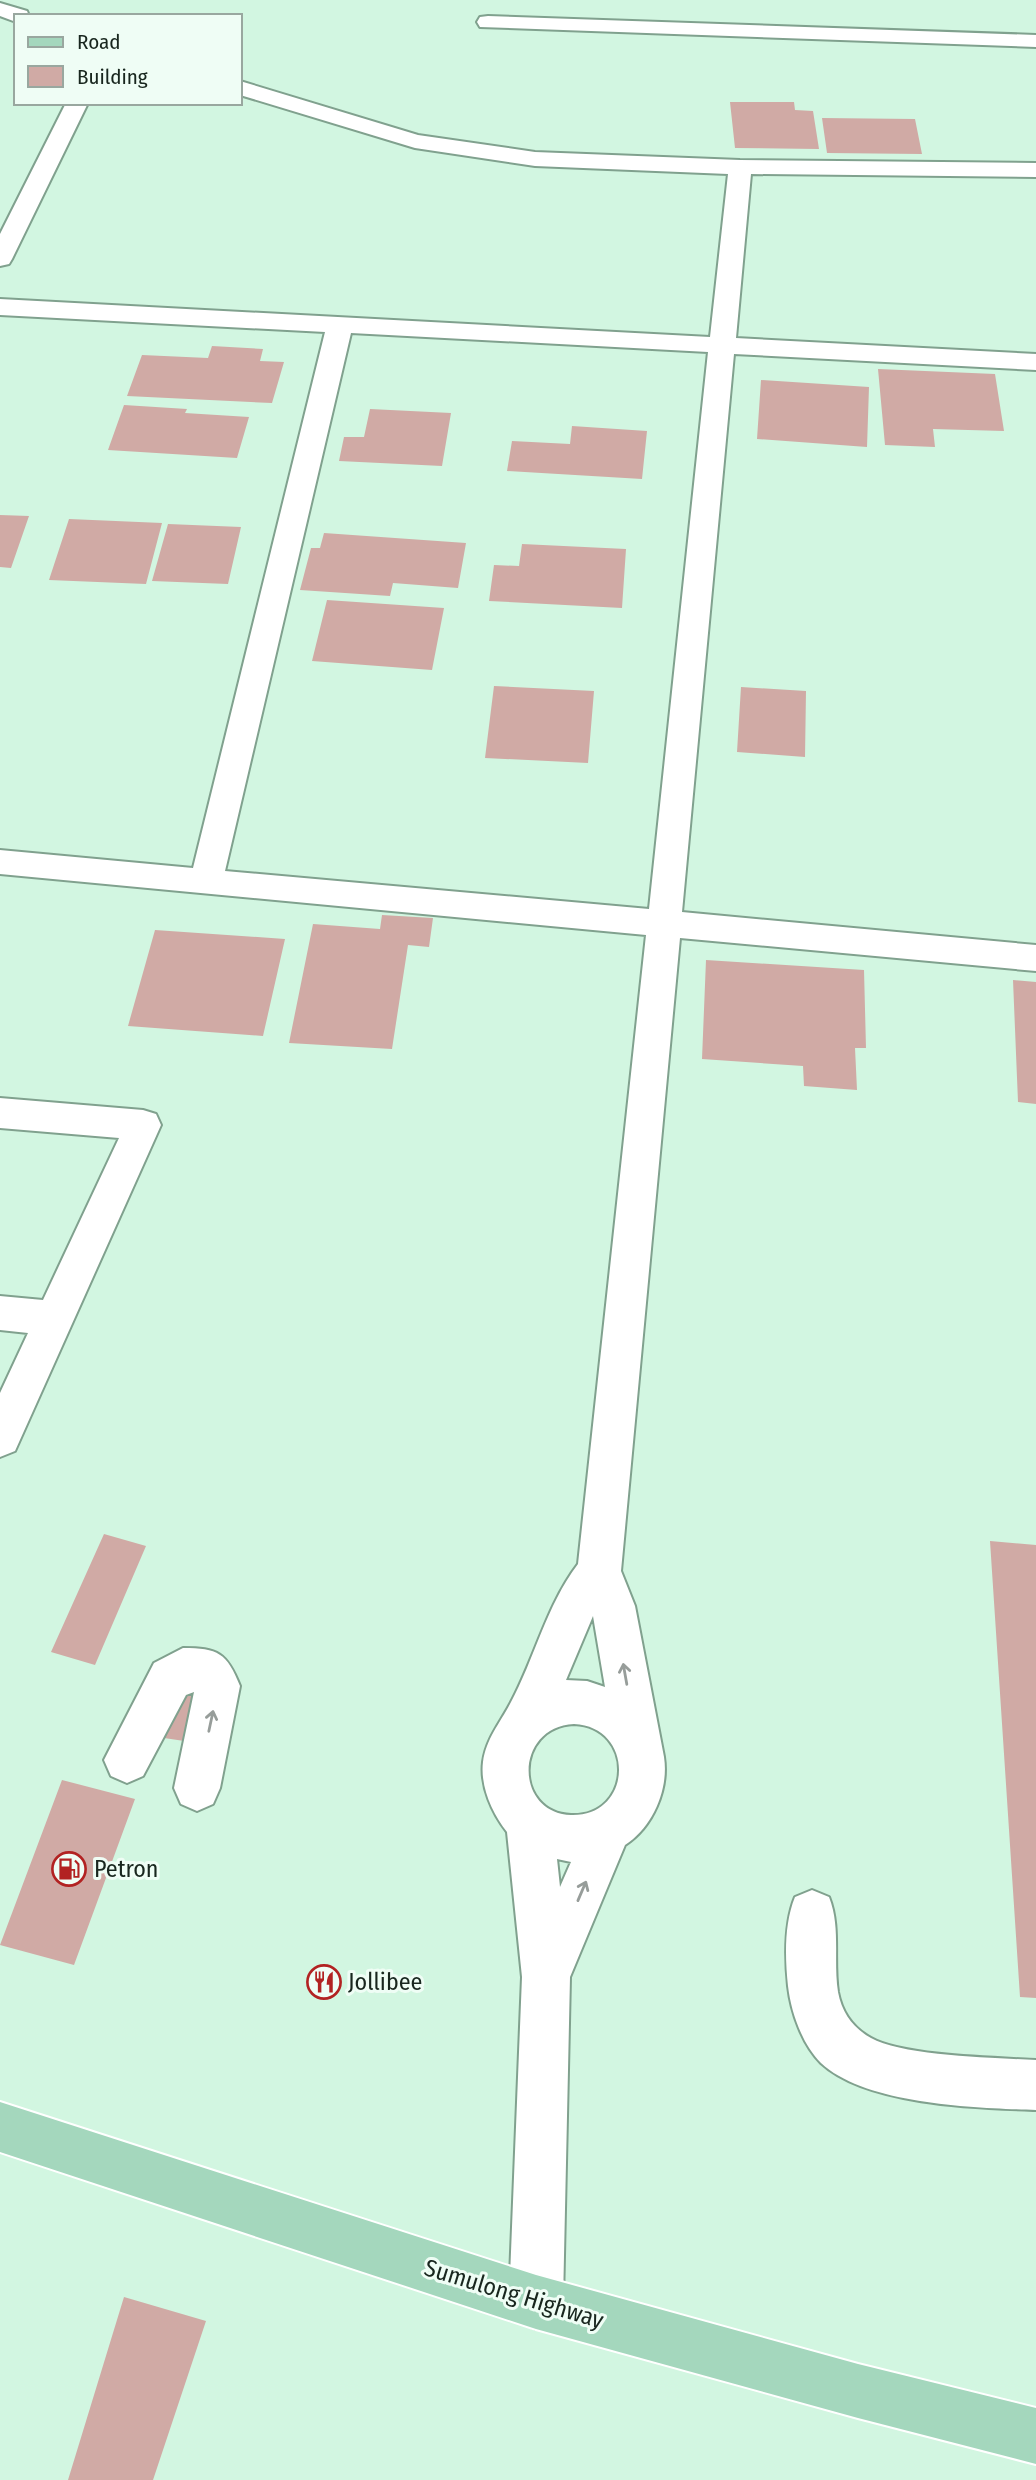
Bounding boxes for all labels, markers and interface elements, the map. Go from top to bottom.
legend [14,14,242,105]
text: Road [77,29,121,55]
text: Building [77,64,148,90]
one-way arrow [618,1663,632,1686]
one-way arrow [205,1710,219,1733]
fuel station icon: Petron [50,1850,88,1888]
place label: Petron [94,1855,159,1883]
one-way arrow [576,1881,589,1903]
restaurant icon: Jollibee [305,1963,343,2001]
place label: Jollibee [348,1968,422,1996]
street label: Sumulong Highway [421,2253,607,2335]

